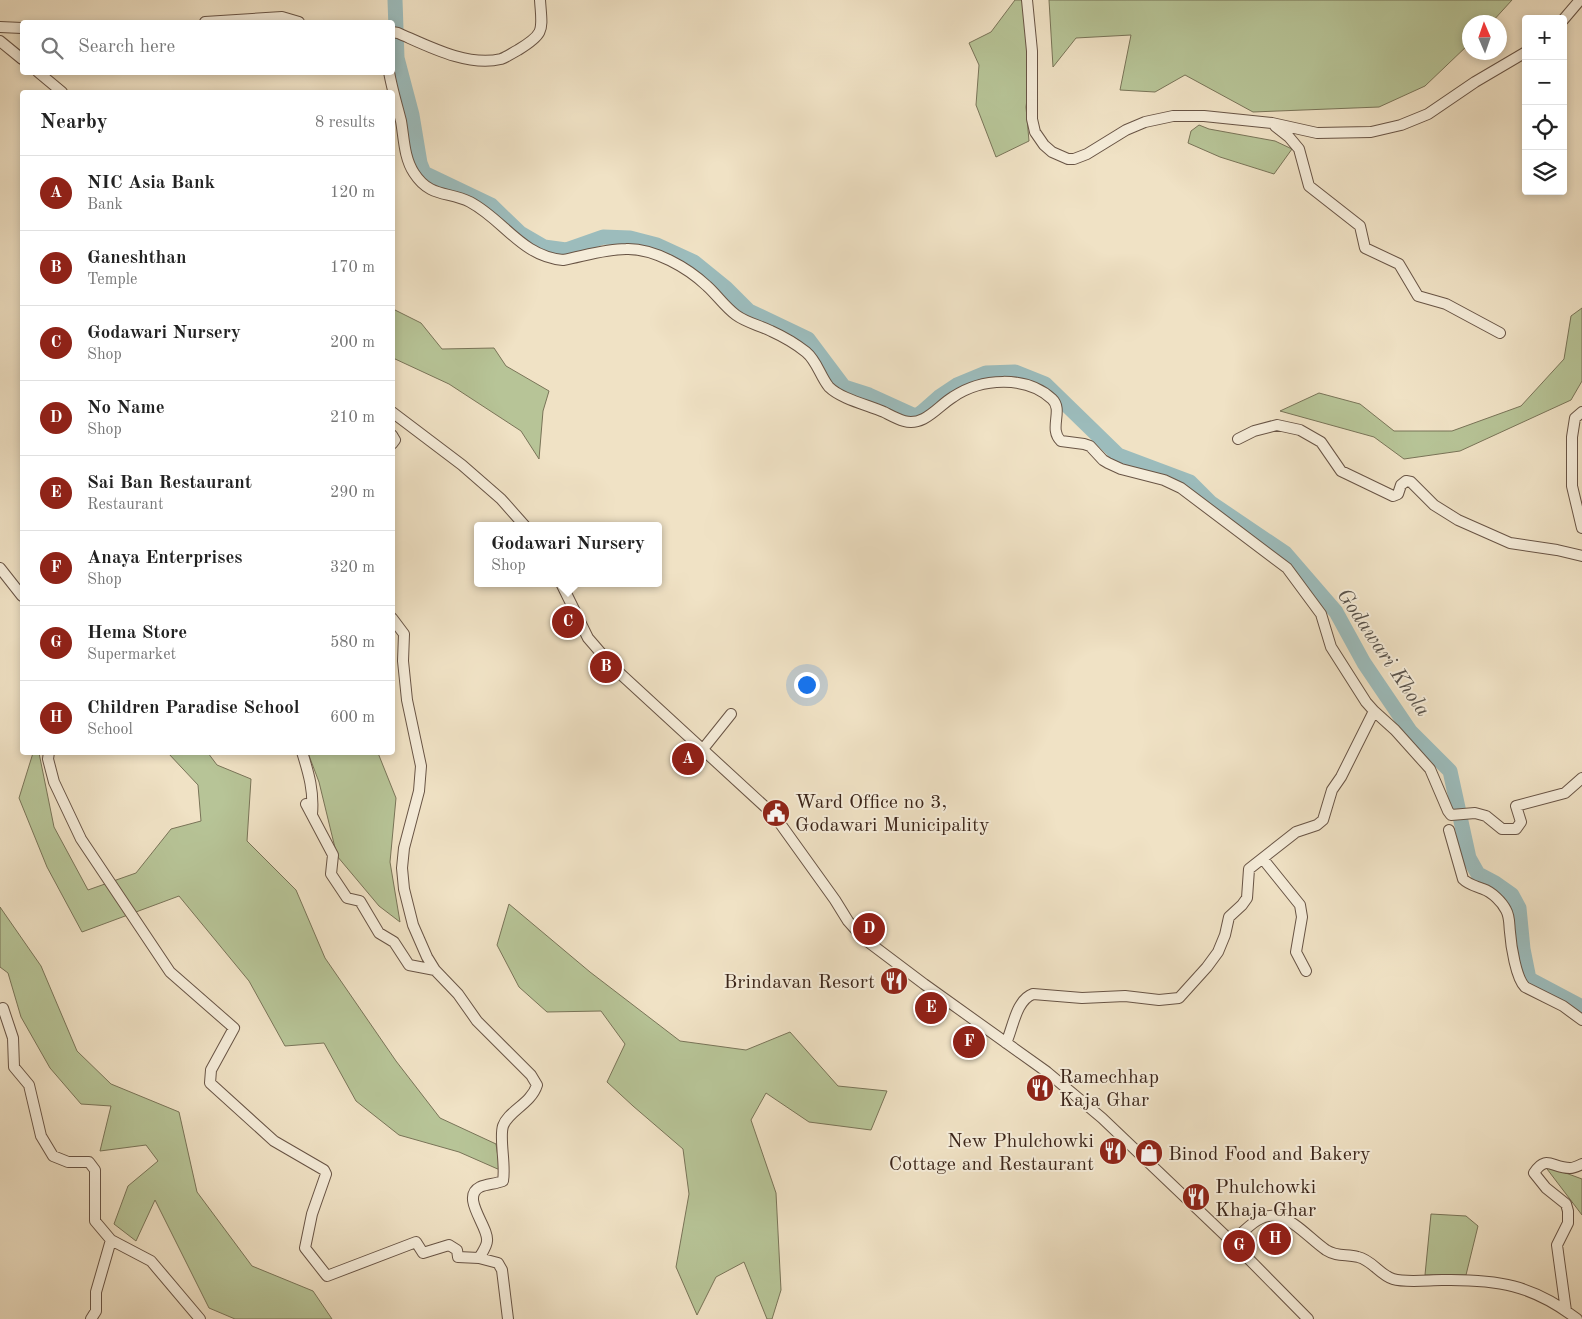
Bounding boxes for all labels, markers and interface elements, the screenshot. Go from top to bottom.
north arrow [1462,15,1507,60]
map controls [1522,15,1567,195]
button: + [1522,15,1567,60]
search box [20,20,395,75]
icon: search [38,34,66,62]
text: Search here [78,38,175,57]
button: − [1522,60,1567,105]
button: locate [1522,105,1567,150]
text: Nearby [40,112,108,133]
text: 8 results [315,115,375,131]
button: layers [1522,150,1567,195]
text: NIC Asia Bank [87,174,215,193]
text: A [50,185,62,201]
text: 120 m [330,185,375,201]
text: Bank [87,197,123,213]
text: Ganeshthan [87,249,186,268]
text: B [50,260,62,276]
text: 170 m [330,260,375,276]
text: Temple [87,272,137,288]
text: Godawari Nursery [87,324,241,343]
text: C [51,335,61,351]
text: 200 m [330,335,375,351]
text: Shop [87,347,122,363]
text: No Name [87,399,165,418]
text: D [50,410,62,426]
text: 210 m [330,410,375,426]
text: Shop [87,422,122,438]
text: Sai Ban Restaurant [87,474,252,493]
text: E [50,485,62,501]
text: 290 m [330,485,375,501]
text: Restaurant [87,497,164,513]
popup [474,522,662,587]
text: Godawari Nursery [491,535,645,554]
text: Anaya Enterprises [87,549,243,568]
text: Shop [491,558,526,574]
text: F [51,560,61,576]
text: 320 m [330,560,375,576]
text: Shop [87,572,122,588]
water label: Godawari Khola [1332,585,1433,721]
pin: C [552,603,584,641]
text: Hema Store [87,624,187,643]
text: G [50,635,62,651]
text: 580 m [330,635,375,651]
text: Supermarket [87,647,176,663]
pin: B [590,648,622,686]
your location [794,672,820,698]
text: Children Paradise School [87,699,300,718]
text: H [49,710,63,726]
text: 600 m [330,710,375,726]
text: School [87,722,133,738]
pin: A [672,740,704,778]
place label: Ward Office no 3, Godawari Municipality [795,793,990,836]
public building icon: Ward Office no 3, Godawari Municipality [761,798,791,828]
pin: D [853,910,885,948]
restaurant icon: Brindavan Resort [879,966,909,996]
place label: Brindavan Resort [724,973,875,993]
pin: E [915,989,947,1027]
pin: F [953,1023,985,1061]
place label: Ramechhap Kaja Ghar [1059,1068,1159,1111]
restaurant icon: Ramechhap Kaja Ghar [1025,1073,1055,1103]
place label: New Phulchowki Cottage and Restaurant [889,1132,1094,1175]
restaurant icon: New Phulchowki Cottage and Restaurant [1098,1136,1128,1166]
shop icon: Binod Food and Bakery [1134,1138,1164,1168]
place label: Binod Food and Bakery [1168,1145,1371,1165]
place label: Phulchowki Khaja Ghar [1215,1178,1316,1221]
restaurant icon: Phulchowki Khaja Ghar [1181,1182,1211,1212]
pin: H [1259,1220,1291,1258]
pin: G [1223,1227,1255,1265]

